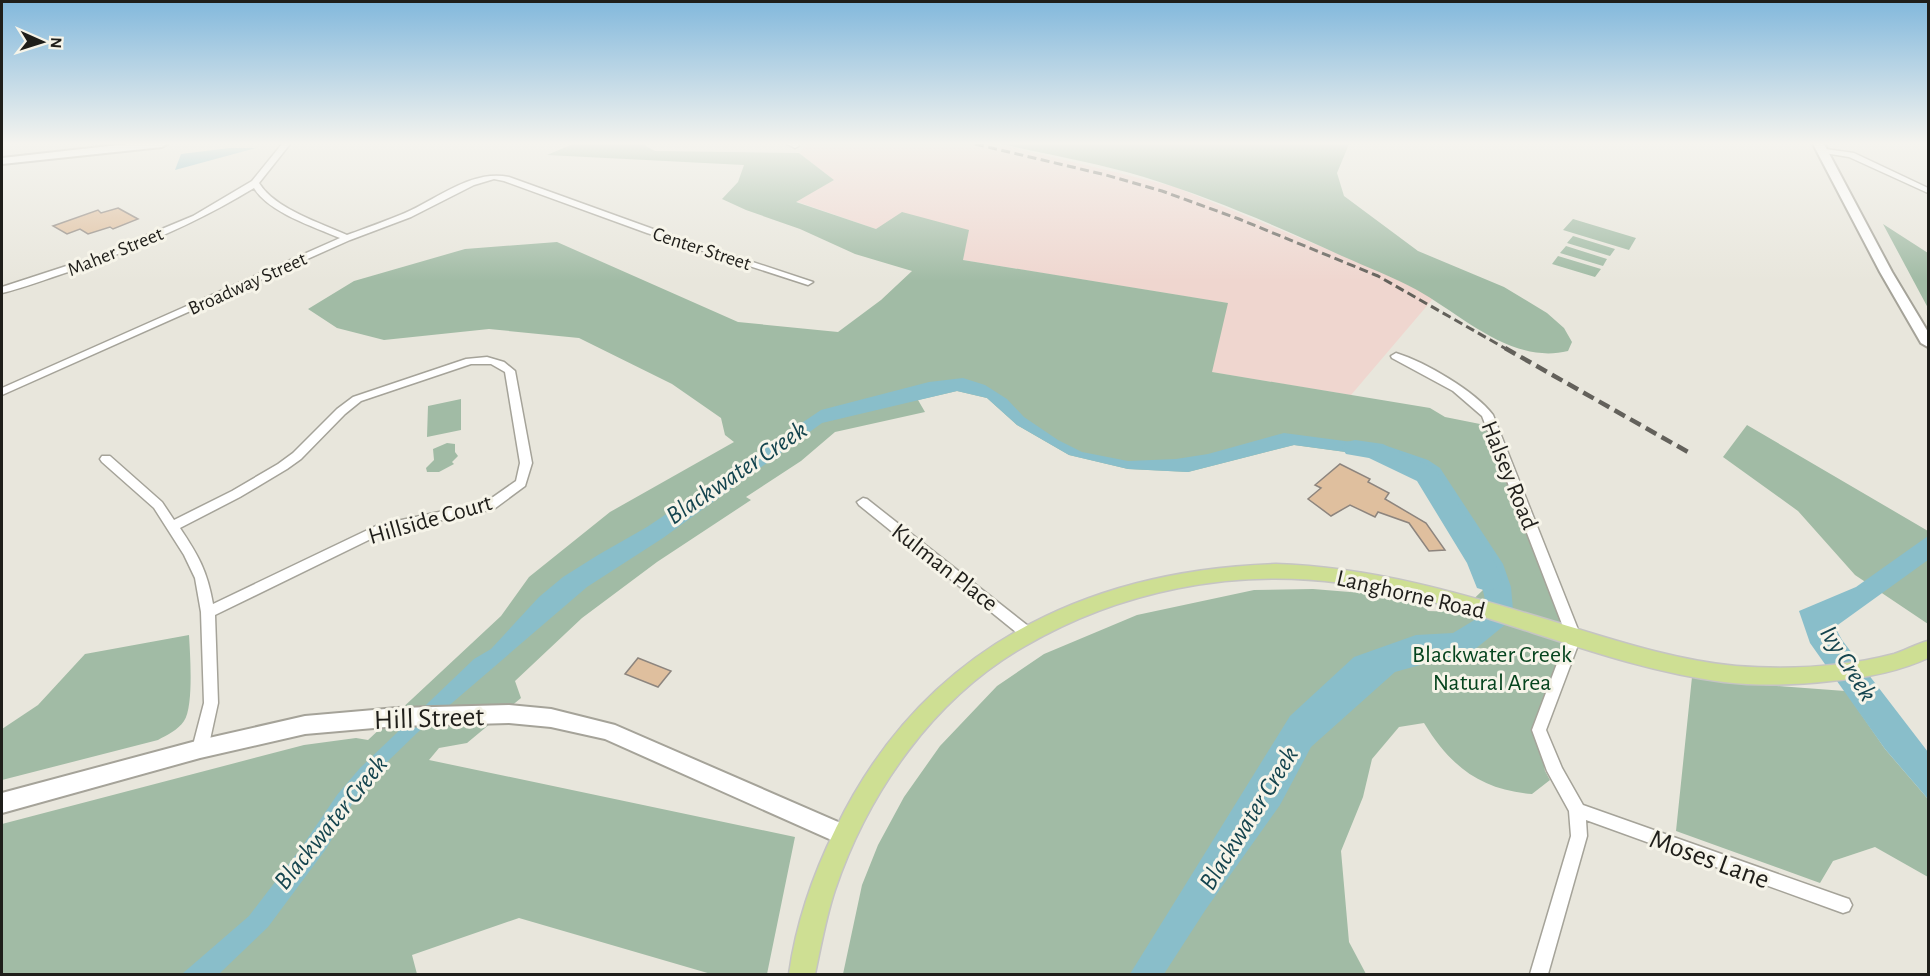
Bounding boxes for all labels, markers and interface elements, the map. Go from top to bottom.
north arrow [12,12,72,72]
text: N [48,37,64,49]
street label: Maher Street [65,223,167,280]
street label: Center Street [650,224,754,274]
street label: Broadway Street [185,249,310,319]
water label: Blackwater Creek [661,416,812,529]
street label: Halsey Road [1476,418,1542,533]
street label: Hillside Court [366,491,495,549]
street label: Kulman Place [887,519,1002,616]
street label: Langhorne Road [1334,566,1487,624]
water label: Ivy Creek [1815,621,1881,706]
park label: Blackwater Creek Natural Area [1412,643,1572,695]
street label: Hill Street [373,703,485,735]
water label: Blackwater Creek [1194,742,1303,895]
water label: Blackwater Creek [269,751,392,894]
street label: Moses Lane [1646,825,1773,894]

